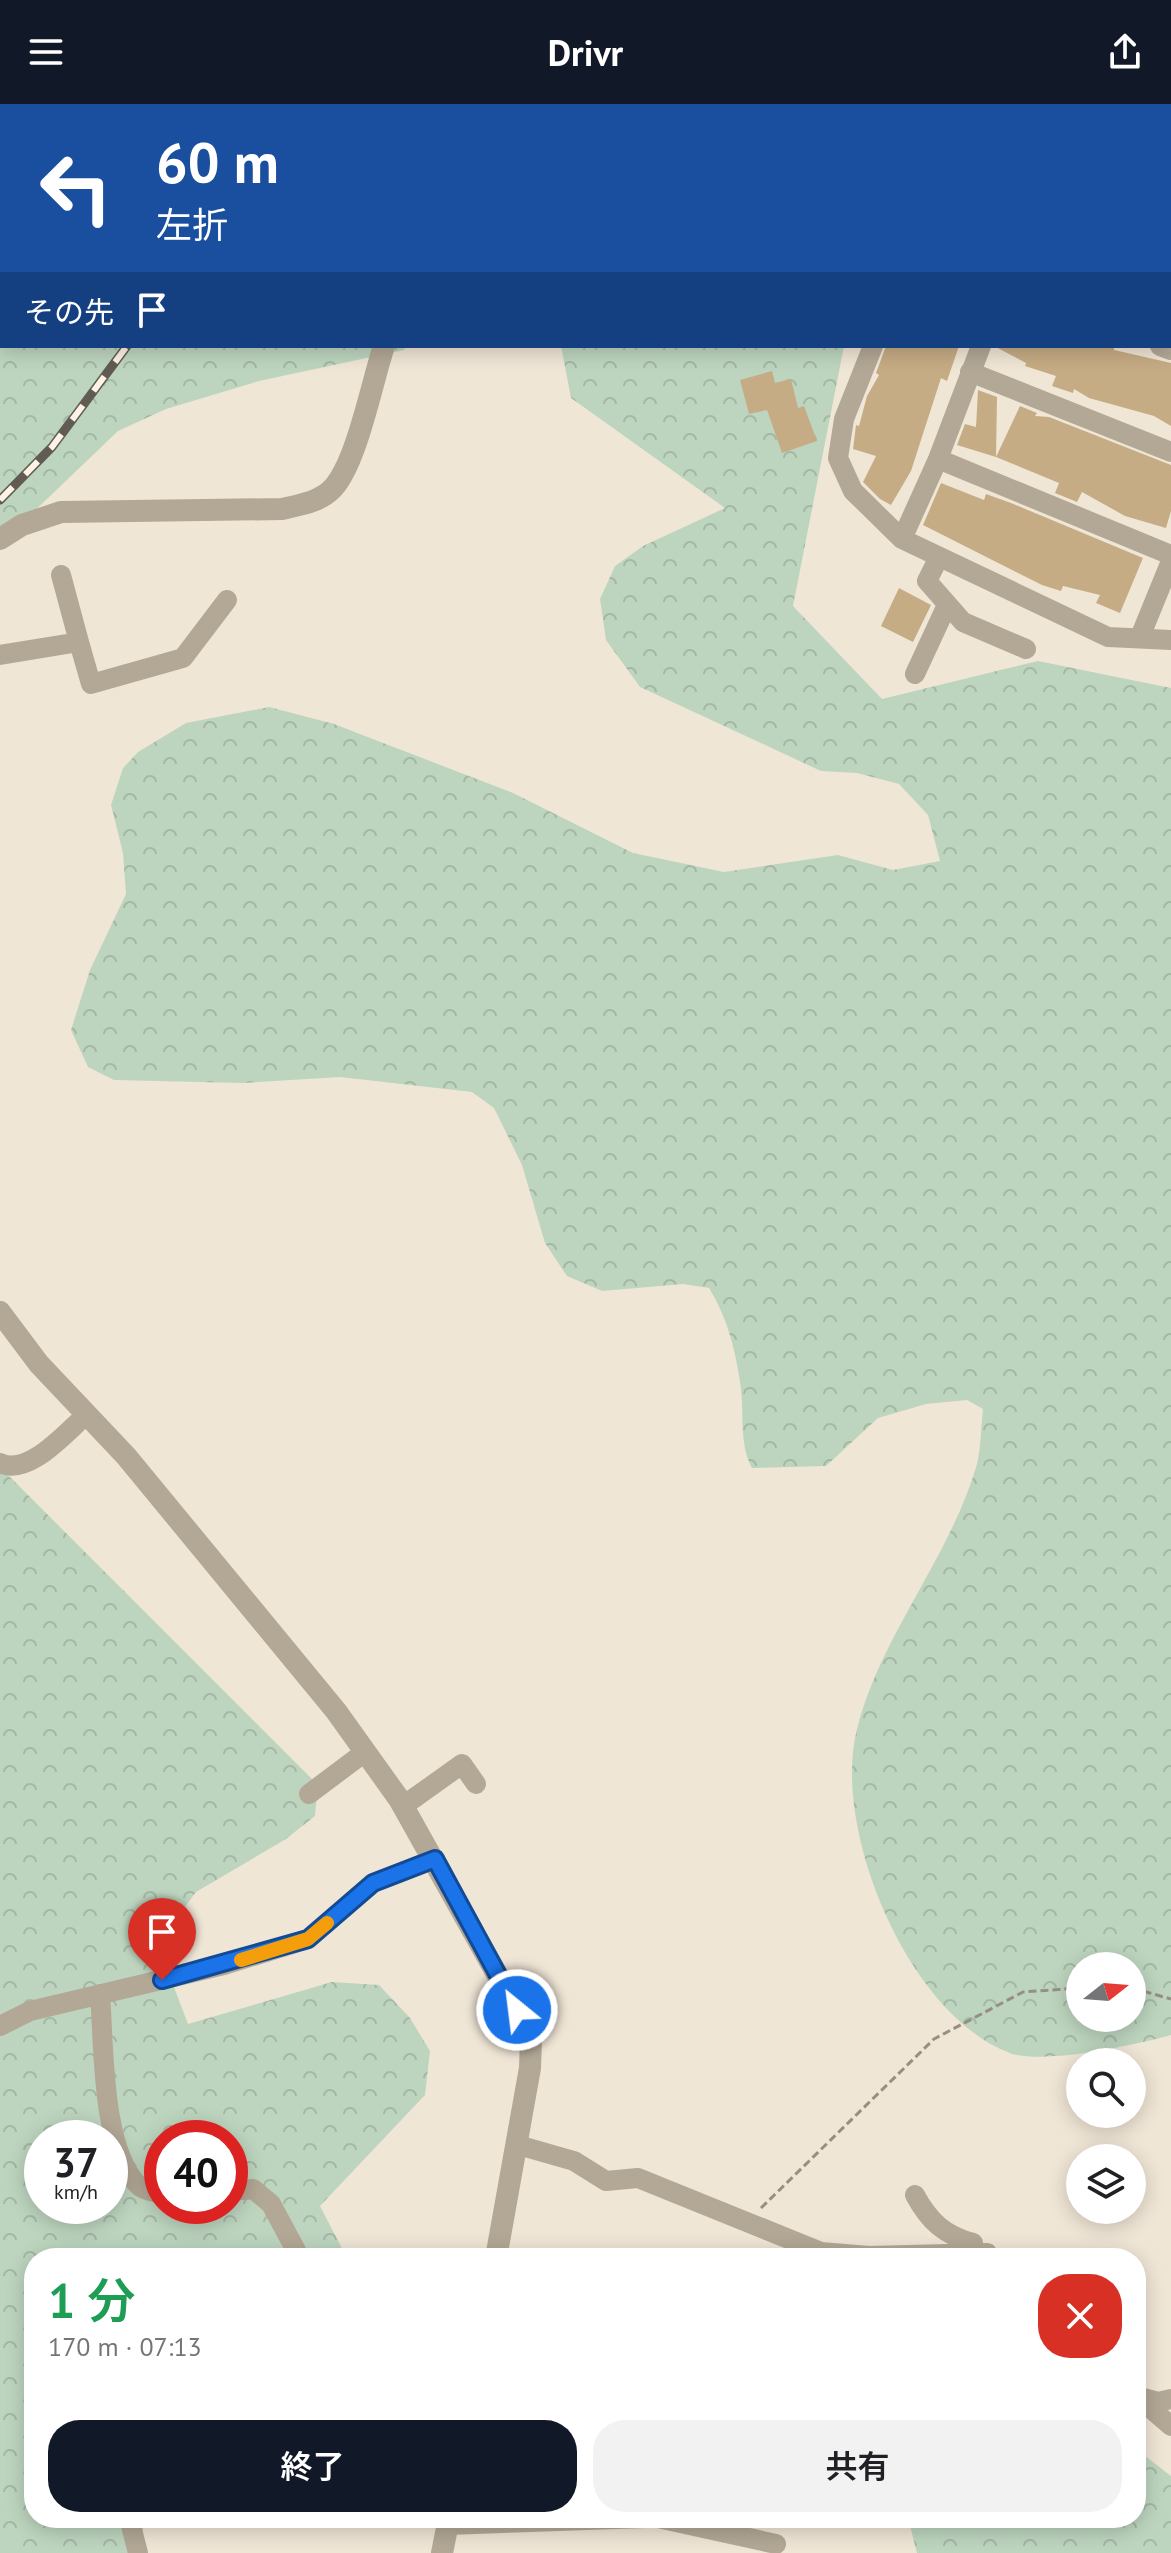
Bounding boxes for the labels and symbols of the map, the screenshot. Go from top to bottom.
pin [128,1898,196,1980]
north arrow [1066,1952,1146,2032]
position arrow [475,1968,559,2052]
speed limit sign: 40 [144,2120,248,2224]

